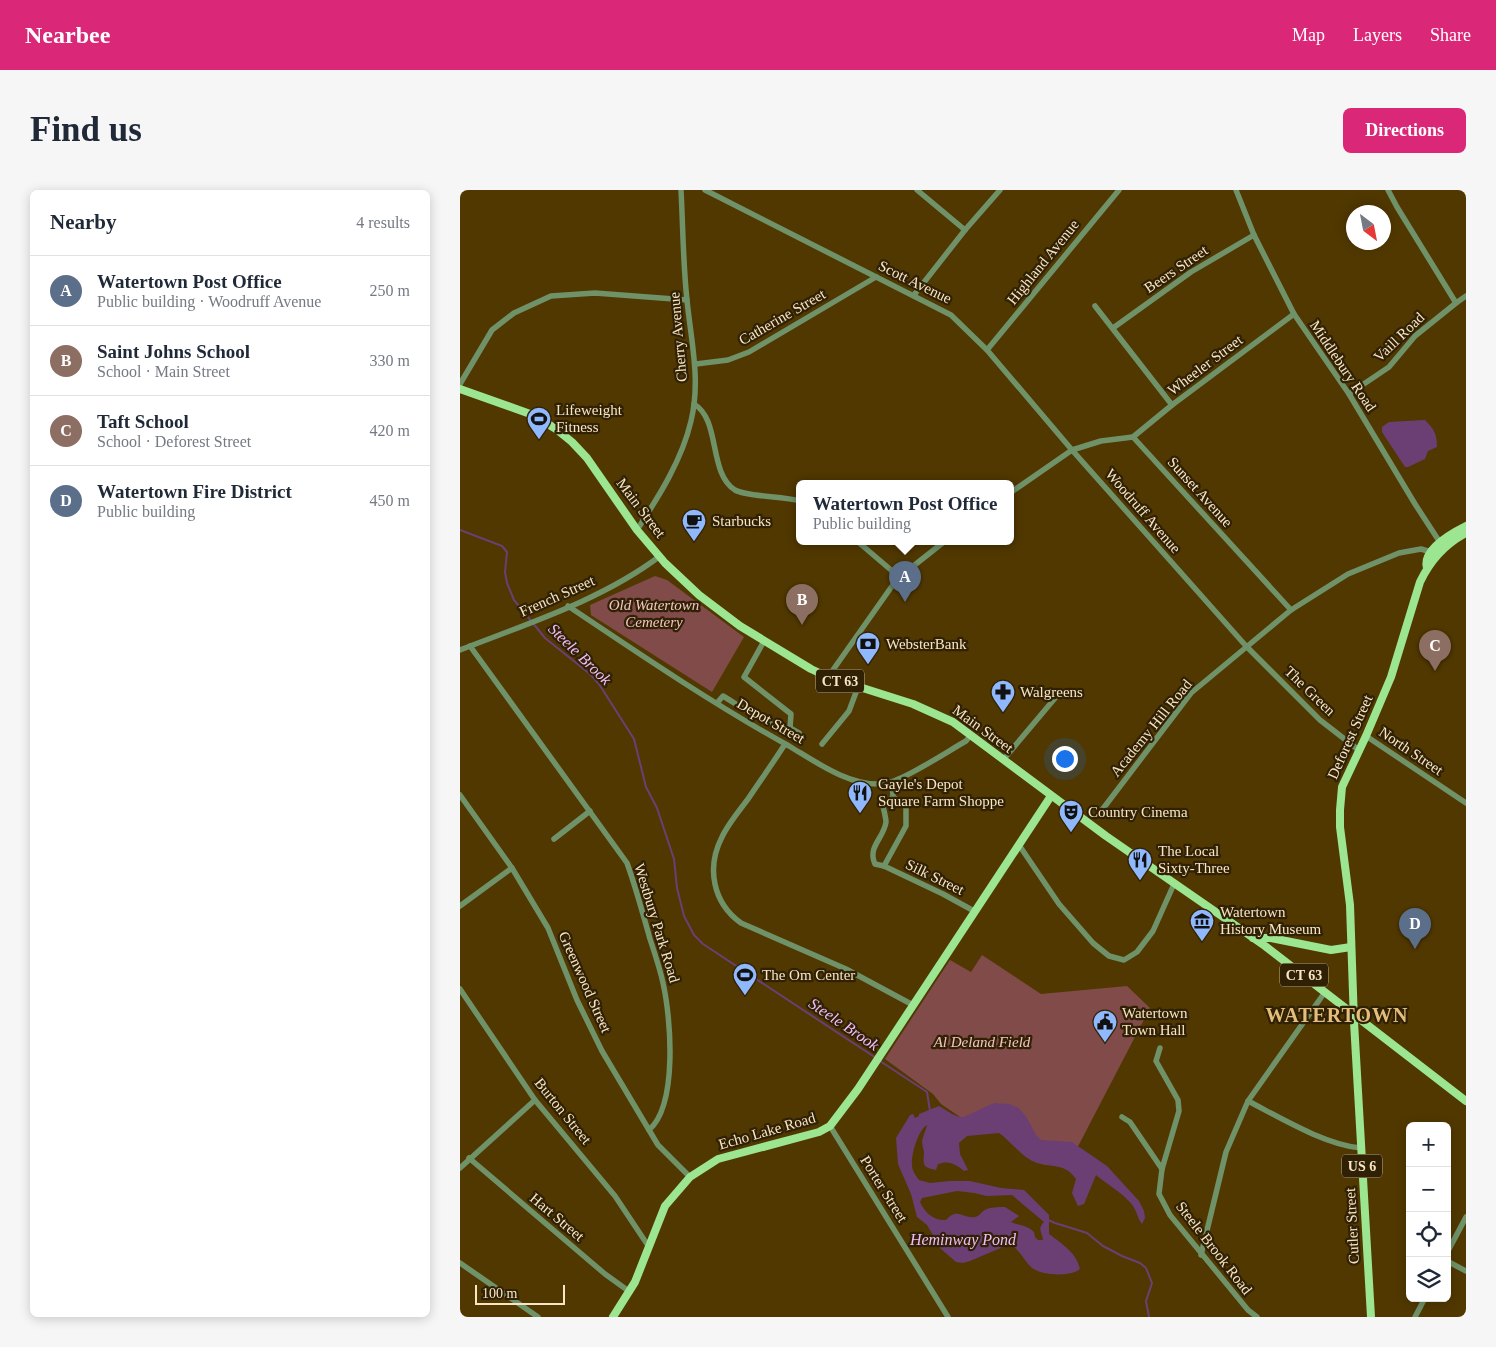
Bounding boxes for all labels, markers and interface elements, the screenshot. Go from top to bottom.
text: Nearbee [25,22,110,48]
text: Map [1292,25,1325,45]
text: Layers [1353,25,1402,45]
text: Share [1430,25,1471,45]
button: Directions [1343,108,1466,153]
text: Find us [30,110,142,149]
north arrow [1346,205,1391,250]
text: Nearby [50,210,117,234]
text: 4 results [356,214,410,231]
street label: Highland Avenue [1004,216,1082,308]
street label: Beers Street [1141,242,1211,296]
street label: Scott Avenue [876,257,954,307]
text: Watertown Post Office [97,271,282,292]
text: A [60,282,72,299]
text: 250 m [370,282,410,299]
street label: Catherine Street [736,285,829,348]
street label: Cherry Avenue [666,291,690,383]
text: Public building · Woodruff Avenue [97,293,321,310]
street label: Vaill Road [1371,309,1428,365]
street label: Middlebury Road [1307,317,1380,415]
street label: Wheeler Street [1164,331,1246,398]
text: Saint Johns School [97,341,250,362]
text: B [61,352,71,369]
text: 330 m [370,352,410,369]
text: School · Main Street [97,363,230,380]
place label: Lifeweight Fitness [556,402,623,435]
sports icon: Lifeweight Fitness [526,406,552,440]
text: Taft School [97,411,189,432]
text: C [60,422,72,439]
text: 420 m [370,422,410,439]
text: School · Deforest Street [97,433,251,450]
street label: Sunset Avenue [1164,454,1236,530]
street label: Woodruff Avenue [1102,466,1184,557]
street label: Main Street [613,475,669,542]
popup [796,480,1014,545]
text: Watertown Fire District [97,481,292,502]
text: D [60,492,72,509]
text: 450 m [370,492,410,509]
text: Watertown Post Office [813,493,997,514]
text: Public building [97,503,195,520]
cafe icon: Starbucks [681,508,707,542]
place label: Starbucks [712,513,771,529]
text: Public building [813,515,911,532]
pin: A [889,561,921,602]
street label: French Street [517,572,598,620]
pin: B [786,584,818,625]
park label: Old Watertown Cemetery [609,597,699,630]
water label: Steele Brook [545,620,616,689]
pin: C [1419,630,1451,671]
bank icon: WebsterBank [855,631,881,665]
place label: WebsterBank [886,636,967,652]
street label: The Green [1282,663,1339,719]
road number: CT 63 [816,670,864,692]
street label: Academy Hill Road [1107,676,1195,780]
pharmacy icon: Walgreens [990,679,1016,713]
place label: Walgreens [1020,684,1083,700]
street label: Deforest Street [1324,692,1376,782]
street label: Depot Street [734,695,808,747]
street label: Main Street [950,702,1017,757]
street label: North Street [1376,724,1447,779]
your location [1052,746,1078,772]
place label: Gayle's Depot Square Farm Shoppe [878,776,1004,809]
restaurant icon: Gayle's Depot Square Farm Shoppe [847,780,873,814]
theatre icon: Country Cinema [1058,799,1084,833]
place label: Country Cinema [1088,804,1188,820]
place label: The Local Sixty-Three [1158,843,1230,876]
restaurant icon: The Local Sixty-Three [1127,847,1153,881]
street label: Silk Street [903,856,968,898]
street label: Westbury Park Road [631,861,683,985]
place label: Watertown History Museum [1220,904,1322,937]
museum icon: Watertown History Museum [1189,908,1215,942]
pin: D [1399,908,1431,949]
street label: Greenwood Street [556,929,615,1036]
sports icon: The Om Center [732,962,758,996]
road number: CT 63 [1280,964,1328,986]
place label: The Om Center [762,967,855,983]
water label: Steele Brook [806,994,883,1054]
district label: WATERTOWN [1265,1004,1409,1026]
place label: Watertown Town Hall [1122,1005,1188,1038]
public building icon: Watertown Town Hall [1092,1009,1118,1043]
park label: Al Deland Field [933,1034,1031,1050]
street label: Burton Street [531,1075,595,1148]
street label: Echo Lake Road [717,1109,818,1152]
map controls [1406,1122,1451,1302]
button: + [1406,1122,1451,1167]
street label: Porter Street [857,1153,911,1226]
road number: US 6 [1342,1154,1382,1178]
button: − [1406,1167,1451,1212]
street label: Cutler Street [1342,1187,1362,1264]
street label: Hart Street [527,1190,588,1245]
street label: Steele Brook Road [1173,1198,1255,1298]
button: locate [1406,1212,1451,1257]
water label: Heminway Pond [909,1231,1017,1249]
button: layers [1406,1257,1451,1302]
scale bar [475,1282,565,1305]
text: 100 m [482,1286,517,1301]

